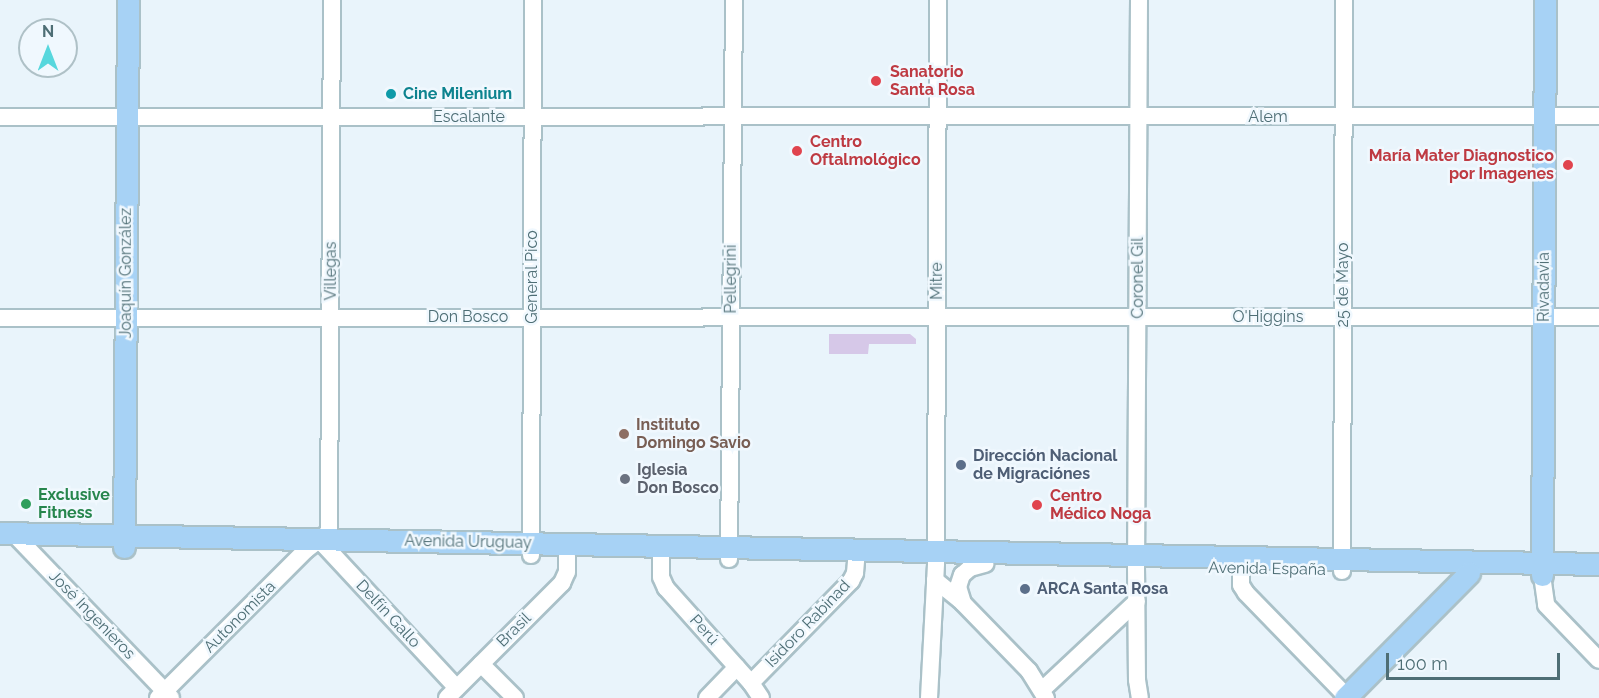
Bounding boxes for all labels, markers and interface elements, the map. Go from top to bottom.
north arrow [18,18,78,78]
text: N [42,22,54,41]
place label: Sanatorio Santa Rosa [890,62,975,100]
marker: Sanatorio Santa Rosa [867,72,885,90]
place label: Cine Milenium [403,84,512,104]
marker: Cine Milenium [384,87,398,101]
street label: Escalante [433,107,505,127]
street label: Alem [1248,107,1288,127]
place label: Centro Oftalmológico [810,132,921,170]
marker: Centro Oftalmológico [788,142,806,160]
place label: María Mater Diagnostico por Imagenes [1368,146,1554,184]
marker: María Mater Diagnostico por Imagenes [1559,156,1577,174]
street label: Joaquín González [116,208,136,338]
street label: General Pico [522,230,542,324]
street label: Coronel Gil [1128,237,1148,319]
street label: Villegas [321,242,341,300]
street label: 25 de Mayo [1333,243,1353,327]
street label: Pellegrini [721,244,741,314]
street label: Rivadavia [1534,252,1554,322]
street label: Mitre [927,262,947,300]
street label: Don Bosco [428,307,508,327]
street label: O'Higgins [1233,307,1303,327]
place label: Instituto Domingo Savio [636,415,751,453]
marker: Instituto Domingo Savio [617,427,631,441]
place label: Dirección Nacional de Migraciónes [973,446,1117,484]
marker: Dirección Nacional de Migraciónes [954,458,968,472]
place label: Iglesia Don Bosco [637,460,719,498]
marker: Iglesia Don Bosco [618,472,632,486]
place label: Exclusive Fitness [38,485,110,523]
place label: Centro Médico Noga [1050,486,1151,524]
marker: Centro Médico Noga [1028,496,1046,514]
marker: Exclusive Fitness [19,497,33,511]
street label: Avenida Uruguay [404,531,532,553]
street label: Avenida España [1208,558,1326,580]
street label: José Ingenieros [45,567,139,663]
street label: Delfín Gallo [352,576,424,652]
street label: Isidoro Rabinad [762,576,854,672]
street label: Autonomista [200,577,280,657]
place label: ARCA Santa Rosa [1037,579,1169,599]
marker: ARCA Santa Rosa [1018,582,1032,596]
street label: Brasil [493,609,535,651]
street label: Perú [685,611,723,649]
scale bar [1389,641,1563,679]
text: 100 m [1397,653,1448,674]

